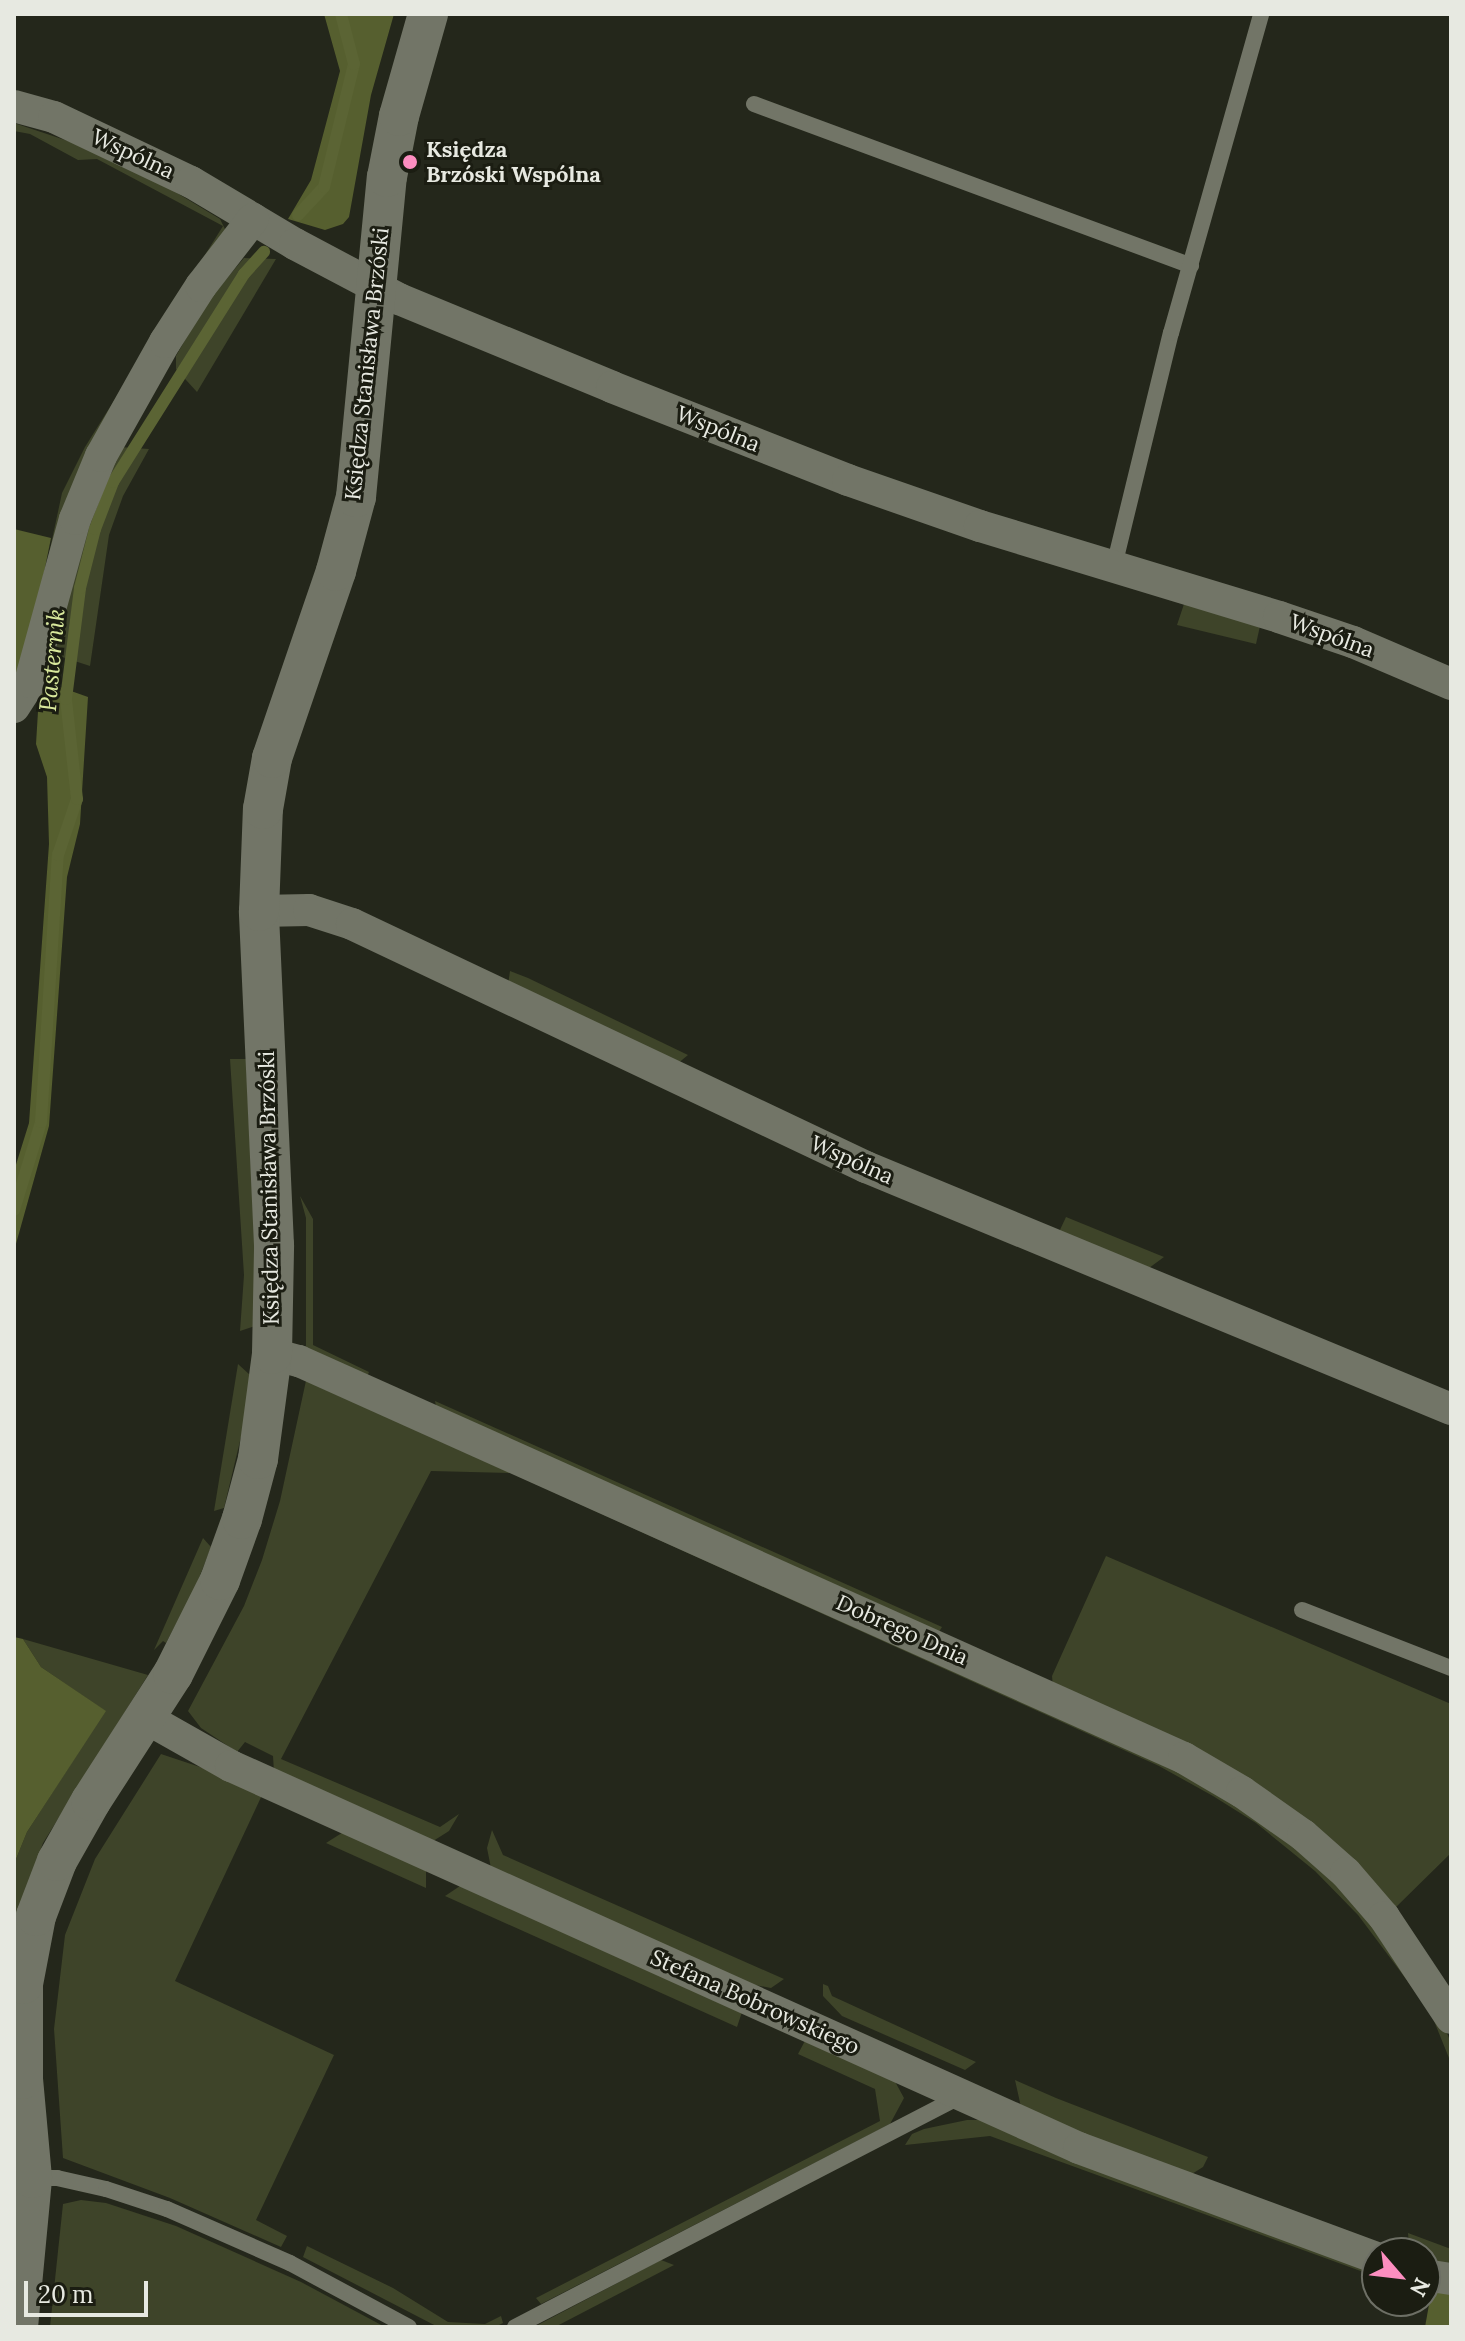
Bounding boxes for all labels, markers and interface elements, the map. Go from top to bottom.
street label: Wspólna [88,123,178,185]
place label: Księdza Brzóski Wspólna [426,136,601,188]
marker: Księdza Brzóski Wspólna [401,153,419,171]
street label: Księdza Stanisława Brzóski [340,226,394,502]
street label: Wspólna [672,400,764,458]
water label: Pasternik [33,607,71,713]
street label: Wspólna [1286,609,1378,663]
street label: Księdza Stanisława Brzóski [253,1051,285,1325]
street label: Wspólna [806,1130,898,1190]
street label: Dobrego Dnia [832,1589,972,1671]
street label: Stefana Bobrowskiego [646,1944,864,2060]
north arrow [1361,2237,1441,2317]
scale bar [28,2265,152,2315]
text: N [1404,2273,1437,2301]
text: 20 m [38,2279,94,2310]

